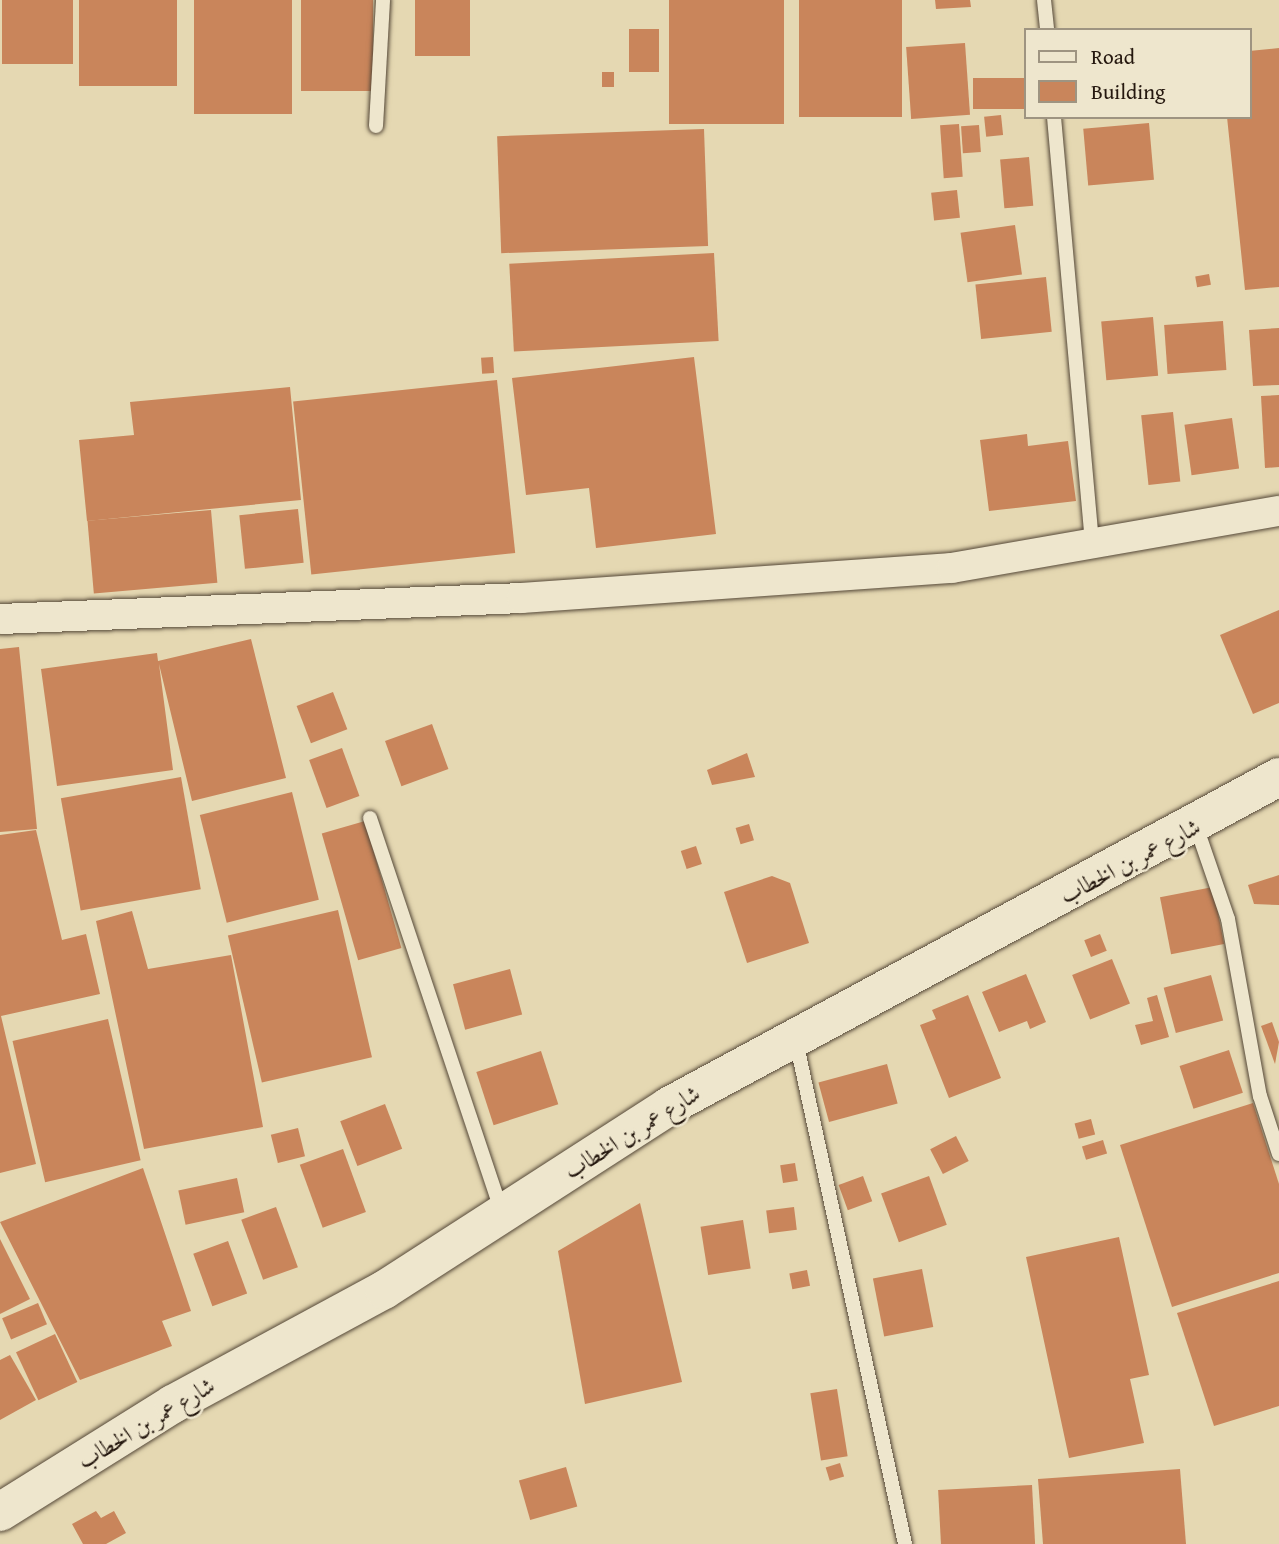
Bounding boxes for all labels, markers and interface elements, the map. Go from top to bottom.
legend [1024,28,1251,119]
text: Road [1091,41,1135,72]
text: Building [1091,76,1165,107]
street label: شارع عمر بن الخطاب [1055,812,1205,910]
street label: شارع عمر بن الخطاب [559,1079,705,1185]
street label: شارع عمر بن الخطاب [72,1371,220,1475]

